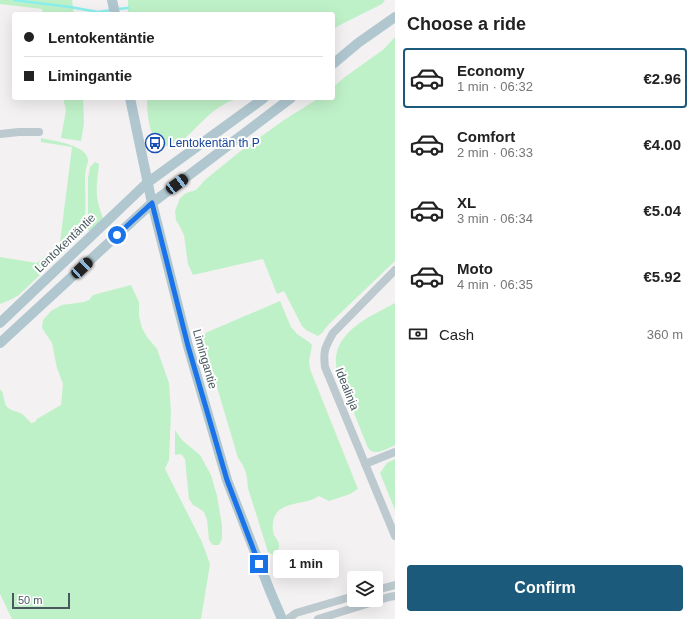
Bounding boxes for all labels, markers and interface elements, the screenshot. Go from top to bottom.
text: Choose a ride [407,14,526,34]
text: Lentokentäntie [48,29,155,46]
icon: car [409,60,445,96]
text: Economy [457,62,525,79]
text: Limingantie [48,67,132,84]
text: €2.96 [643,70,681,87]
text: 1 min · 06:32 [457,79,533,94]
icon: car [409,126,445,162]
text: Comfort [457,128,515,145]
bus stop icon: Lentokentän th P [144,132,166,154]
place label: Lentokentän th P [169,136,260,150]
text: €4.00 [643,136,681,153]
text: 2 min · 06:33 [457,145,533,160]
car [164,172,190,196]
icon: car [409,192,445,228]
text: XL [457,194,476,211]
text: €5.04 [643,202,681,219]
street label: Lentokentäntie [32,210,98,275]
text: 3 min · 06:34 [457,211,533,226]
route start [108,226,126,244]
car [69,255,95,281]
icon: car [409,258,445,294]
text: Moto [457,260,493,277]
text: €5.92 [643,268,681,285]
text: 4 min · 06:35 [457,277,533,292]
icon: cash [407,323,429,345]
text: Cash [439,326,474,343]
text: 360 m [647,327,683,342]
street label: Limingantie [190,328,220,391]
street label: Idealinja [332,366,362,413]
callout: 1 min [273,550,339,578]
route end [250,555,268,573]
text: 1 min [289,556,323,571]
button: Confirm [407,565,683,611]
map controls [347,571,383,607]
button: layers [347,571,383,607]
scale bar [12,591,70,610]
text: 50 m [18,594,42,606]

